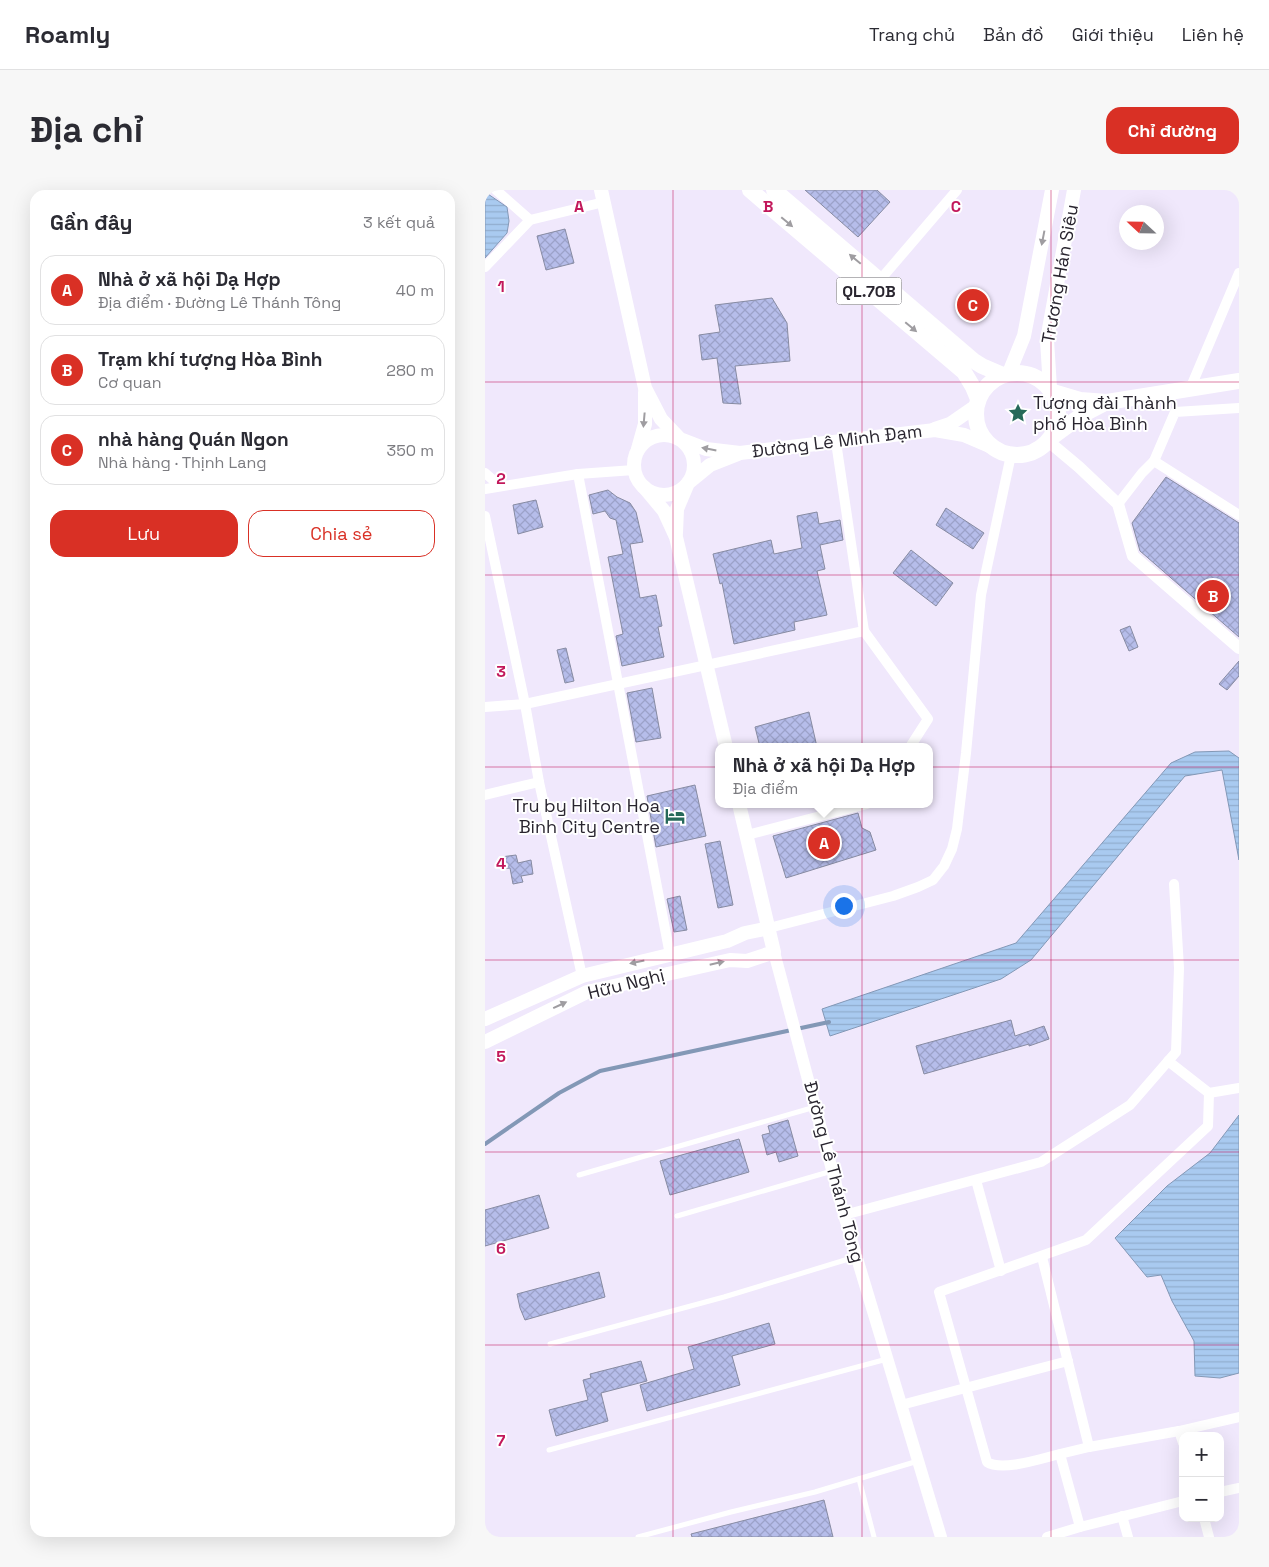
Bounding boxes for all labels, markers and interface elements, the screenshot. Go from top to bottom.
text: Roamly [25,19,110,50]
text: Trang chủ [869,23,955,46]
text: Bản đồ [983,23,1044,46]
text: Giới thiệu [1072,23,1154,46]
text: Liên hệ [1182,23,1244,46]
button: Chỉ đường [1106,107,1239,154]
text: Địa chỉ [30,108,143,152]
text: A [574,196,584,217]
text: B [763,196,773,217]
text: C [951,196,961,217]
street label: Trương Hán Siêu [1036,203,1083,345]
north arrow [1119,205,1164,250]
text: Gần đây [50,209,133,236]
text: 3 kết quả [363,212,435,233]
one-way arrow [781,216,794,227]
one-way arrow [1038,230,1046,246]
one-way arrow [849,254,861,265]
text: Nhà ở xã hội Dạ Hợp [98,267,281,292]
text: 1 [497,276,505,297]
road number: QL.70B [837,278,901,304]
text: A [62,280,72,301]
text: 40 m [396,280,434,301]
pin: C [957,286,989,324]
text: Địa điểm · Đường Lê Thánh Tông [98,292,341,313]
one-way arrow [905,321,917,332]
text: Trạm khí tượng Hòa Bình [98,347,322,372]
text: B [62,360,72,381]
text: 280 m [386,360,434,381]
text: Cơ quan [98,372,162,393]
place label: Tượng đài Thành phố Hòa Bình [1033,391,1177,435]
place icon: Tượng đài Thành phố Hòa Bình [1007,402,1029,424]
one-way arrow [640,412,648,428]
street label: Đường Lê Minh Đạm [750,419,923,462]
text: nhà hàng Quán Ngon [98,427,289,452]
text: C [62,440,72,461]
text: 350 m [387,440,434,461]
one-way arrow [702,445,717,453]
text: Nhà hàng · Thịnh Lang [98,452,267,473]
text: 2 [496,468,506,489]
button: Lưu [50,510,238,557]
button: Chia sẻ [248,510,435,557]
pin: B [1197,577,1229,615]
text: 3 [496,661,506,682]
popup [715,743,933,808]
text: Nhà ở xã hội Dạ Hợp [733,753,915,778]
text: Địa điểm [733,778,798,799]
place label: Tru by Hilton Hoa Binh City Centre [512,794,660,838]
hotel icon: Tru by Hilton Hoa Binh City Centre [664,805,686,827]
pin: A [808,824,840,862]
text: 4 [496,853,506,874]
your location [831,893,857,919]
one-way arrow [629,958,645,966]
one-way arrow [709,959,724,967]
street label: Hữu Nghị [585,963,667,1004]
one-way arrow [553,1001,567,1009]
text: 5 [496,1046,506,1067]
street label: Đường Lê Thánh Tông [799,1078,870,1265]
text: 6 [496,1238,506,1259]
text: 7 [497,1430,506,1451]
map controls [1179,1432,1224,1522]
button: + [1179,1432,1224,1477]
button: − [1179,1477,1224,1522]

